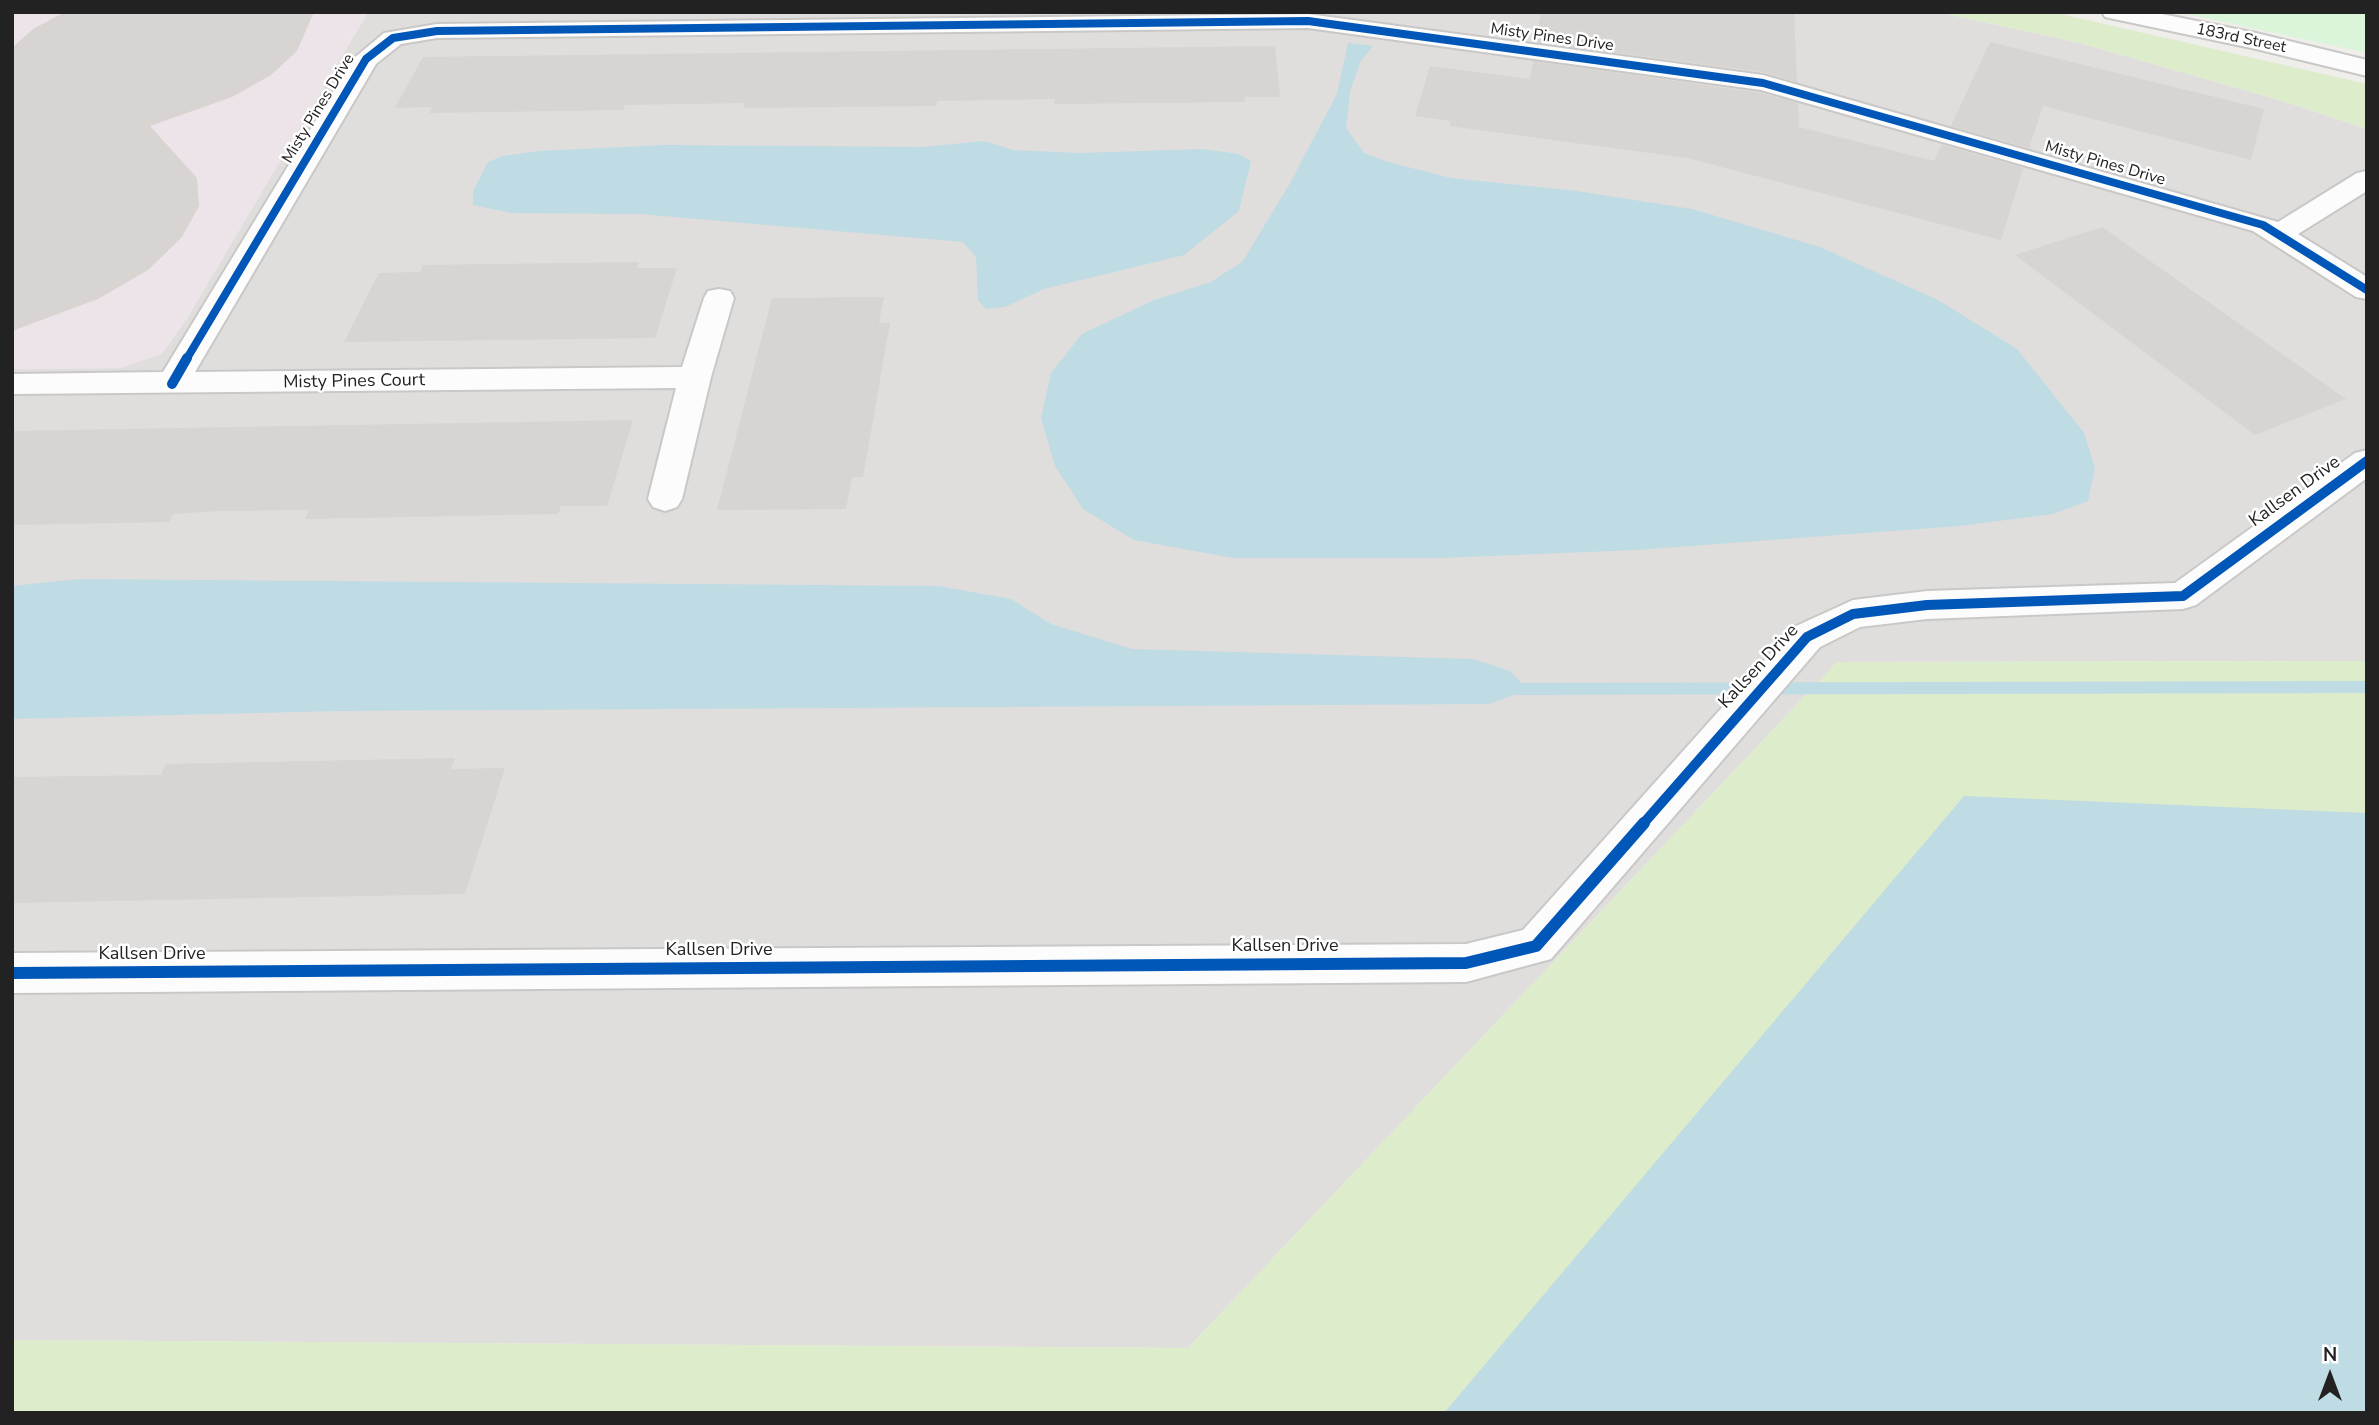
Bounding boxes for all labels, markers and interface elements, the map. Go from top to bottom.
street label: Misty Pines Drive [1489,20,1615,56]
street label: 183rd Street [2194,20,2288,58]
street label: Misty Pines Drive [279,51,359,167]
street label: Misty Pines Drive [2043,138,2167,190]
street label: Misty Pines Court [283,370,425,394]
street label: Kallsen Drive [2245,452,2345,532]
street label: Kallsen Drive [1715,620,1803,714]
street label: Kallsen Drive [1231,936,1339,958]
street label: Kallsen Drive [665,940,773,962]
street label: Kallsen Drive [98,944,206,966]
north arrow [2295,1341,2365,1411]
text: N [2323,1342,2337,1368]

